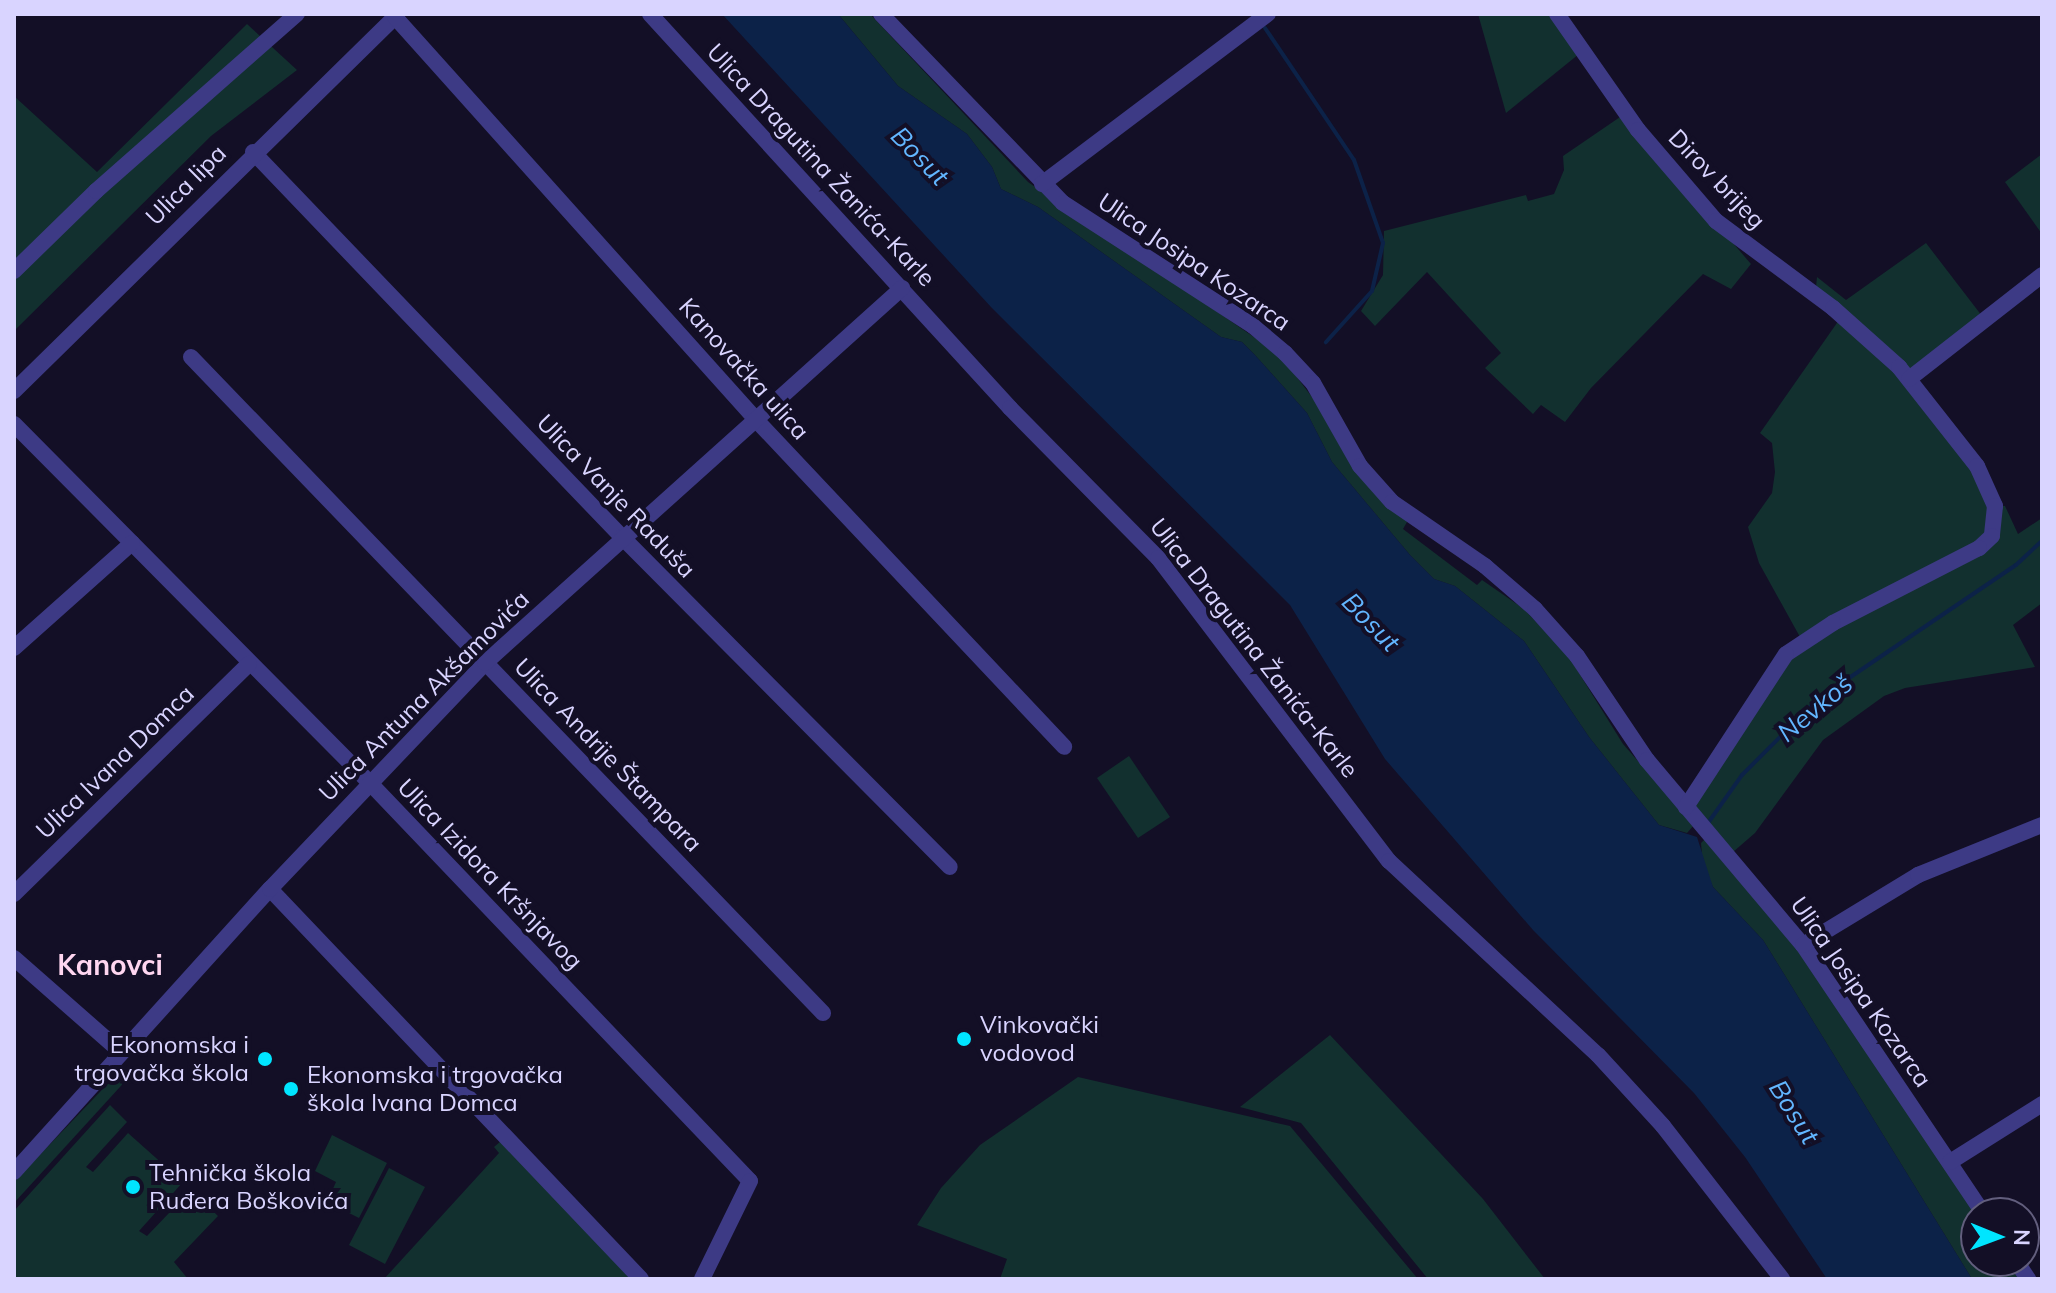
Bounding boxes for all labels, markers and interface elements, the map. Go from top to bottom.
street label: Ulica Dragutina Žanića-Karle [701,38,941,292]
water label: Bosut [885,120,955,192]
street label: Dirov brijeg [1663,123,1771,235]
street label: Ulica lipa [140,139,232,231]
street label: Ulica Josipa Kozarca [1092,187,1296,337]
street label: Kanovačka ulica [673,292,815,446]
street label: Ulica Vanje Raduša [531,408,701,584]
street label: Ulica Dragutina Žanića-Karle [1144,513,1364,783]
street label: Ulica Antuna Akšamovića [313,585,535,807]
water label: Bosut [1336,586,1406,658]
street label: Ulica Andrije Štampara [508,652,708,858]
water label: Nevkoš [1771,668,1859,748]
street label: Ulica Ivana Domca [30,679,200,845]
street label: Ulica Izidora Kršnjavog [392,773,588,975]
street label: Ulica Josipa Kozarca [1784,891,1938,1093]
district label: Kanovci [57,948,163,982]
place label: Vinkovački vodovod [980,1011,1099,1067]
marker: Vinkovački vodovod [955,1030,973,1048]
place label: Ekonomska i trgovačka škola [75,1031,249,1087]
marker: Ekonomska i trgovačka škola [256,1050,274,1068]
place label: Ekonomska i trgovačka škola Ivana Domca [307,1061,563,1117]
water label: Bosut [1762,1074,1826,1150]
marker: Ekonomska i trgovačka škola Ivana Domca [282,1080,300,1098]
place label: Tehnička škola Ruđera Boškovića [149,1159,348,1215]
marker: Tehnička škola Ruđera Boškovića [124,1178,142,1196]
north arrow [1960,1197,2040,1277]
text: N [2008,1229,2036,1246]

